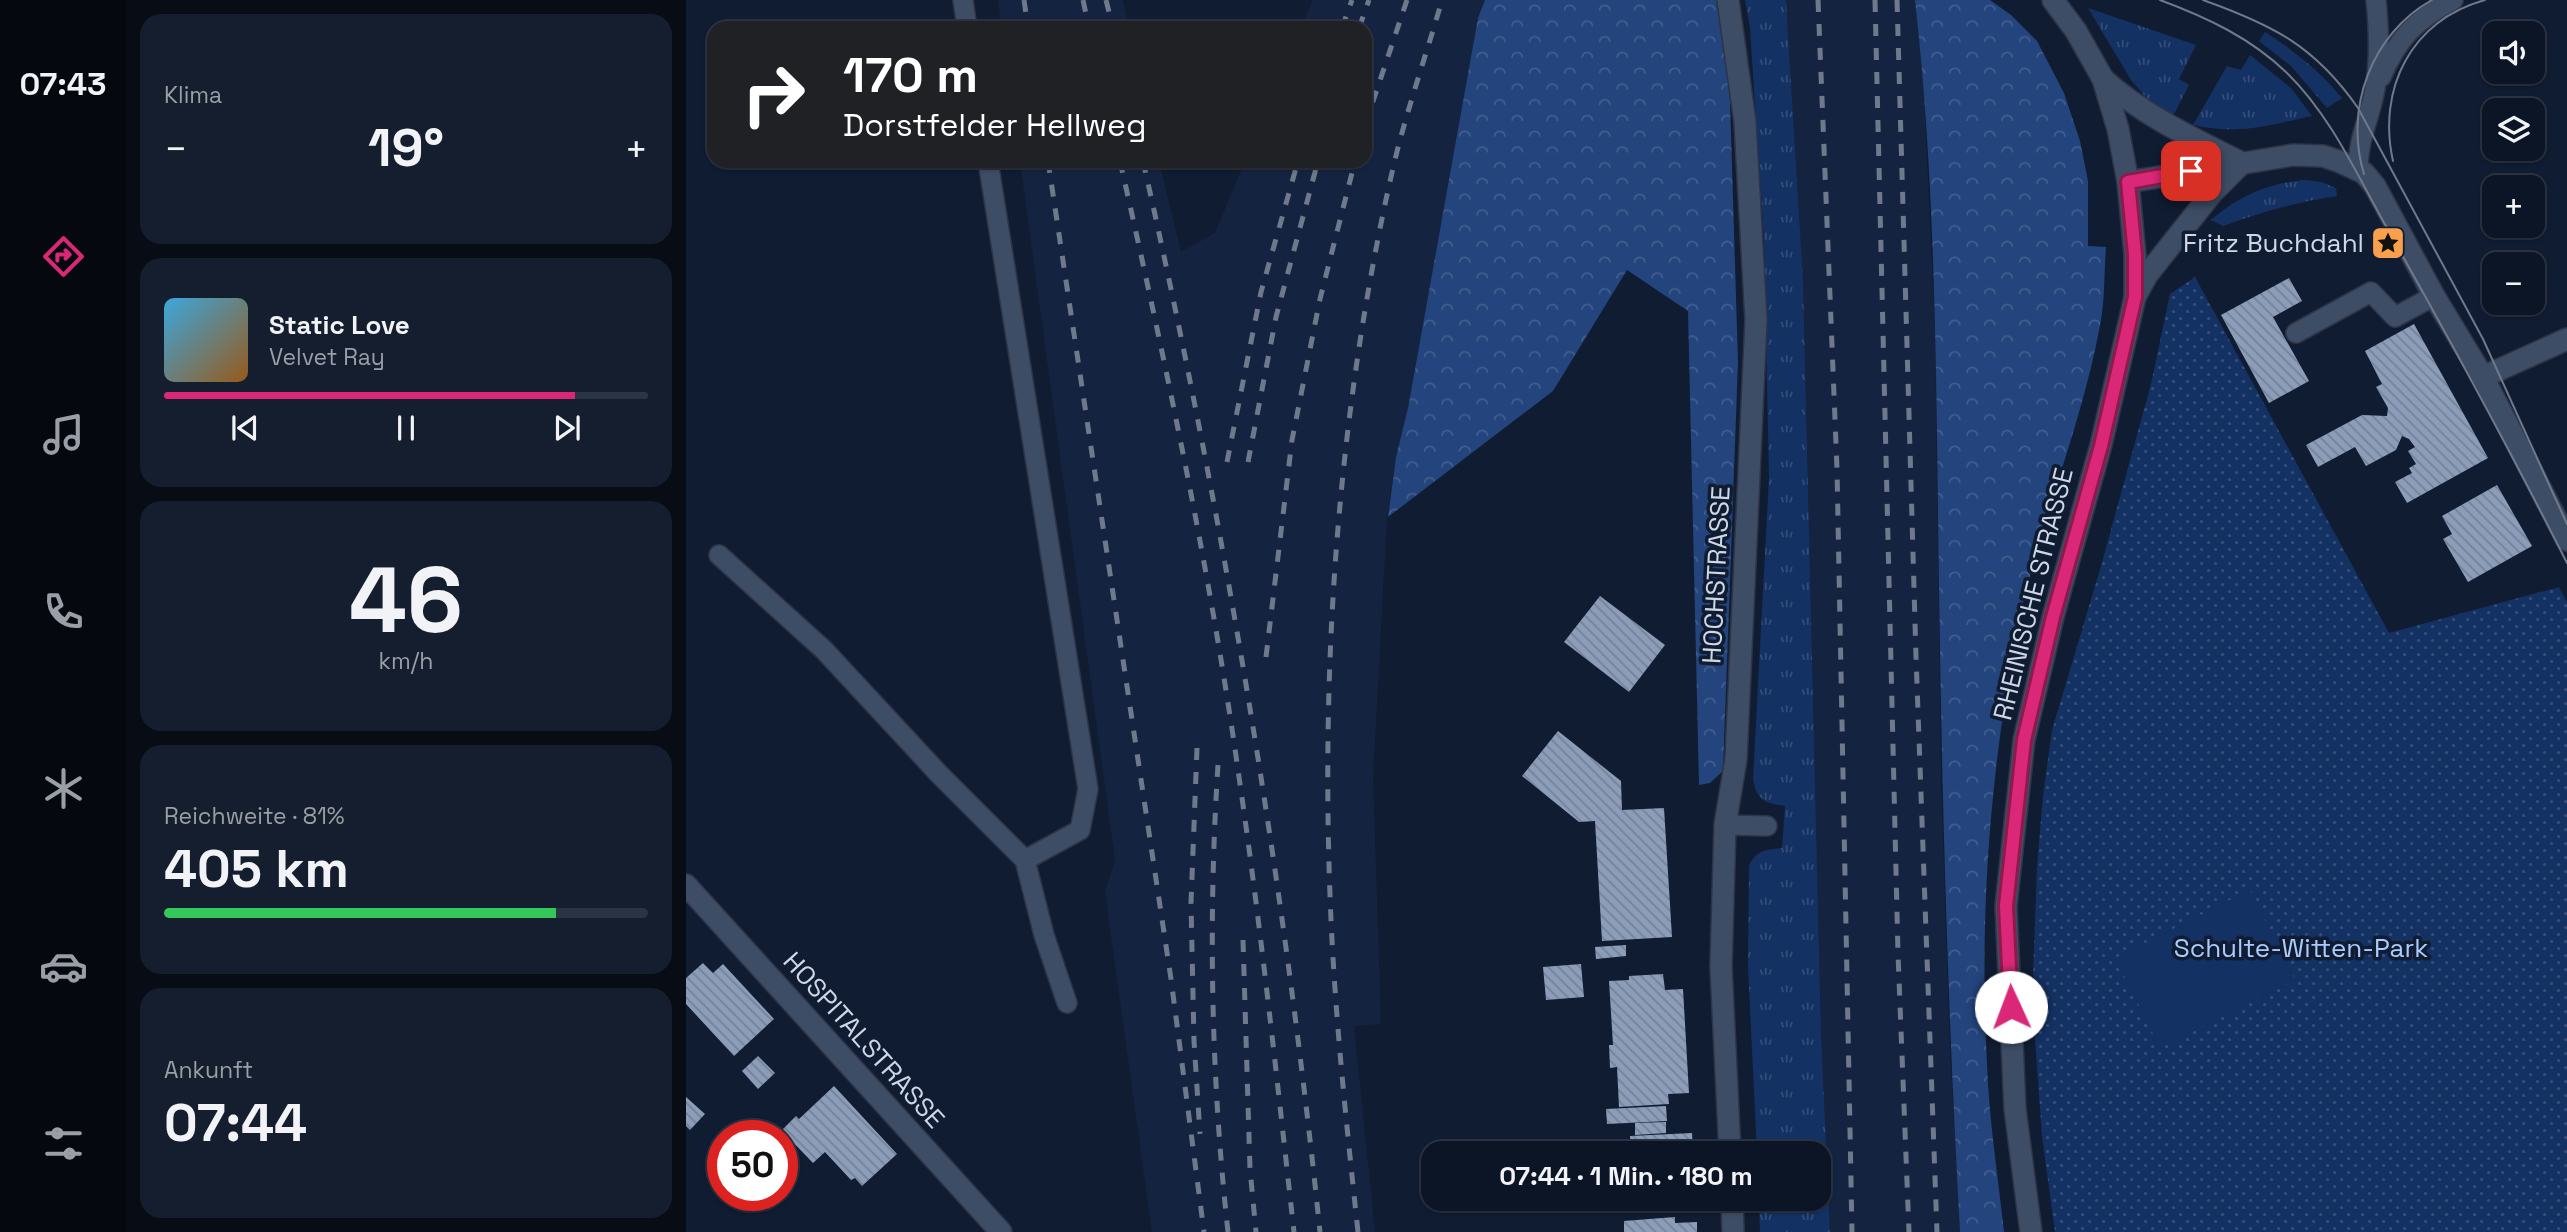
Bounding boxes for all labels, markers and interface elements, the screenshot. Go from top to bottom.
map controls [2482,21,2545,315]
button: sound [2482,21,2545,84]
text: 170 m [843,44,978,106]
icon: right [728,49,819,140]
text: 07:43 [19,64,107,104]
text: Klima [164,80,222,110]
button: layers [2482,98,2545,161]
text: Dorstfelder Hellweg [843,105,1146,145]
text: 19° [368,115,444,181]
text: − [164,125,188,173]
text: + [624,125,648,173]
pin [2161,141,2221,201]
icon: arrive [2172,152,2210,190]
button: + [2482,175,2545,238]
place icon: Fritz Buchdahl [2369,224,2407,262]
place label: Fritz Buchdahl [2183,226,2364,260]
icon: directions [39,232,88,281]
button: − [2482,252,2545,315]
text: Static Love [269,308,410,342]
text: Velvet Ray [269,342,385,372]
icon: previous [226,409,264,447]
icon: pause [387,409,425,447]
icon: next [548,409,586,447]
icon: music [39,410,88,459]
street label: RHEINISCHE STRASSE [1985,464,2081,724]
street label: HOCHSTRASSE [1694,485,1738,665]
text: 46 [349,542,463,659]
icon: phone [39,587,88,636]
text: km/h [379,646,433,676]
icon: climate [39,764,88,813]
text: Reichweite · 81% [164,801,345,831]
text: 405 km [164,836,349,902]
park label: Schulte-Witten-Park [2174,931,2428,965]
icon: car [39,942,88,991]
street label: HOSPITALSTRASSE [776,945,952,1135]
position arrow [1974,970,2048,1044]
text: Ankunft [164,1055,253,1085]
text: 07:44 [164,1090,307,1156]
icon: filters [39,1119,88,1168]
speed limit sign: 50 [707,1120,798,1211]
text: 07:44 · 1 Min. · 180 m [1499,1159,1753,1193]

